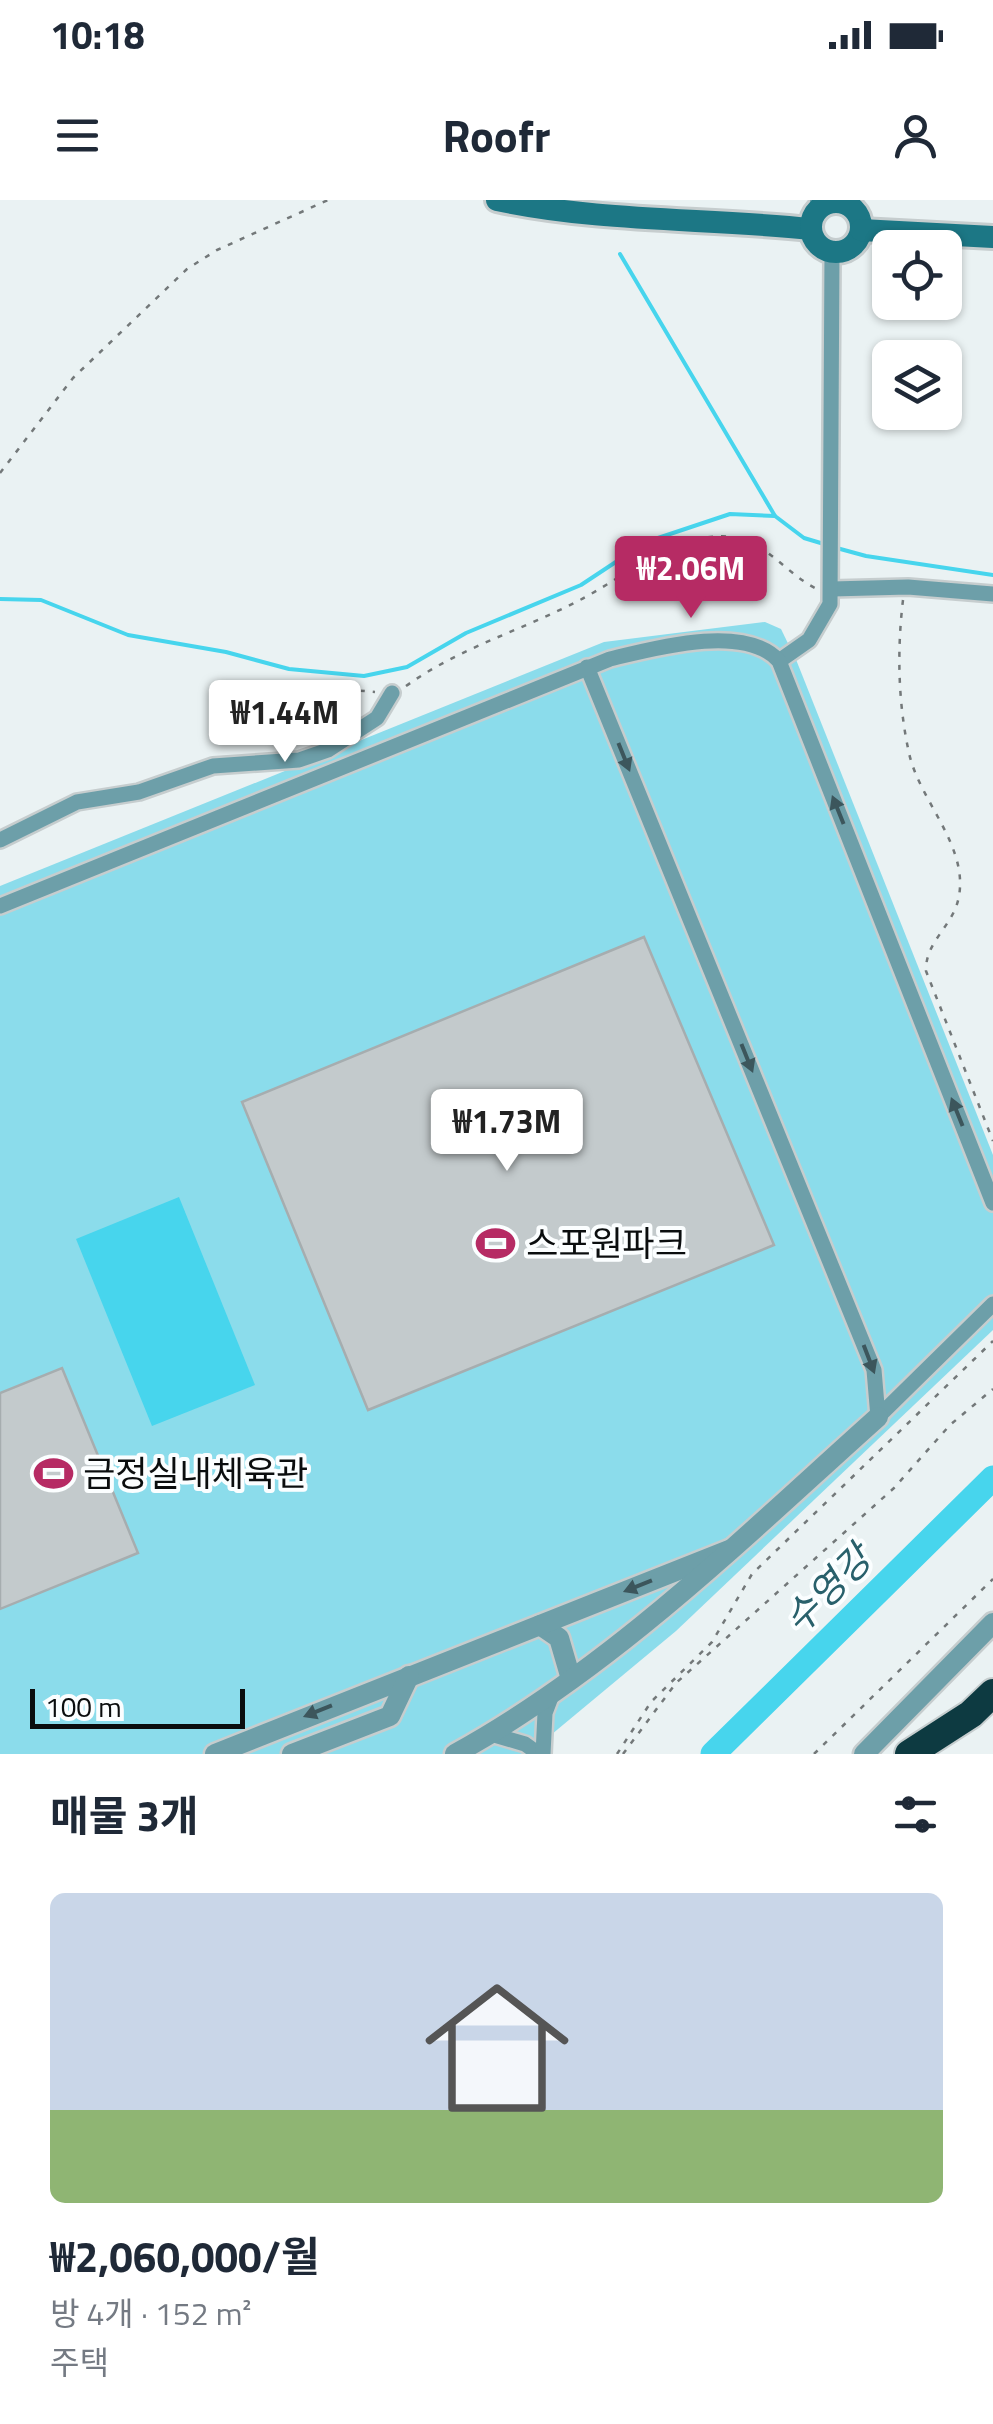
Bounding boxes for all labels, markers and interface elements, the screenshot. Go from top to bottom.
text: 10:18 [50,6,145,64]
text: Roofr [442,101,551,169]
icon: menu [50,108,105,163]
icon: person [888,108,943,163]
map controls [872,230,962,430]
button: locate [872,230,962,320]
button: layers [872,340,962,430]
pin: ₩2.06M [610,536,772,621]
text: ₩2.06M [637,544,745,592]
pin: ₩1.44M [204,680,366,765]
text: ₩1.44M [231,688,339,736]
one-way arrow [616,742,632,772]
one-way arrow [829,795,845,825]
one-way arrow [739,1043,755,1073]
pin: ₩1.73M [426,1089,588,1174]
text: ₩1.73M [453,1097,561,1145]
one-way arrow [949,1097,965,1127]
place label: 스포원파크 [526,1216,687,1270]
sports icon: 스포원파크 [475,1222,517,1264]
one-way arrow [862,1344,877,1374]
place label: 금정실내체육관 [83,1446,308,1500]
sports icon: 금정실내체육관 [32,1452,74,1494]
water label: 수영강 [769,1528,888,1647]
one-way arrow [623,1579,653,1595]
scale bar [30,1684,245,1728]
text: 100 m [45,1685,122,1728]
one-way arrow [303,1704,333,1720]
text: 매물 3개 [50,1783,199,1847]
icon: filters [888,1787,943,1842]
icon: home [407,1958,587,2138]
text: ₩2,060,000/월 [50,2224,320,2288]
text: 방 4개 · 152 m² [50,2289,251,2337]
text: 주택 [50,2338,109,2386]

